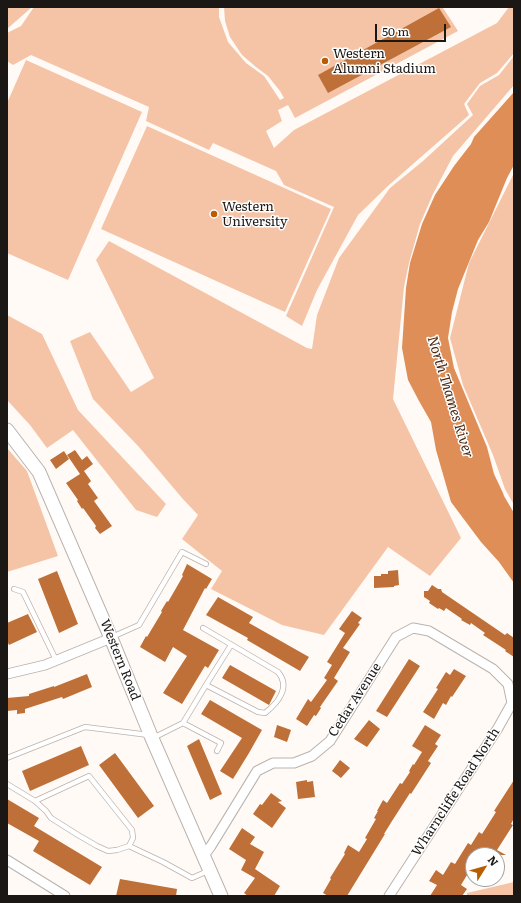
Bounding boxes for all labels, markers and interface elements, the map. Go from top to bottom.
scale bar [377,16,448,42]
text: 50 m [382,22,409,40]
place label: Western Alumni Stadium [333,46,436,77]
marker: Western Alumni Stadium [320,56,330,66]
place label: Western University [222,199,287,230]
marker: Western University [209,209,219,219]
water label: North Thames River [424,334,476,460]
street label: Western Road [97,617,143,703]
street label: Cedar Avenue [325,660,385,740]
street label: Wharncliffe Road North [409,725,503,859]
north arrow [465,847,505,887]

